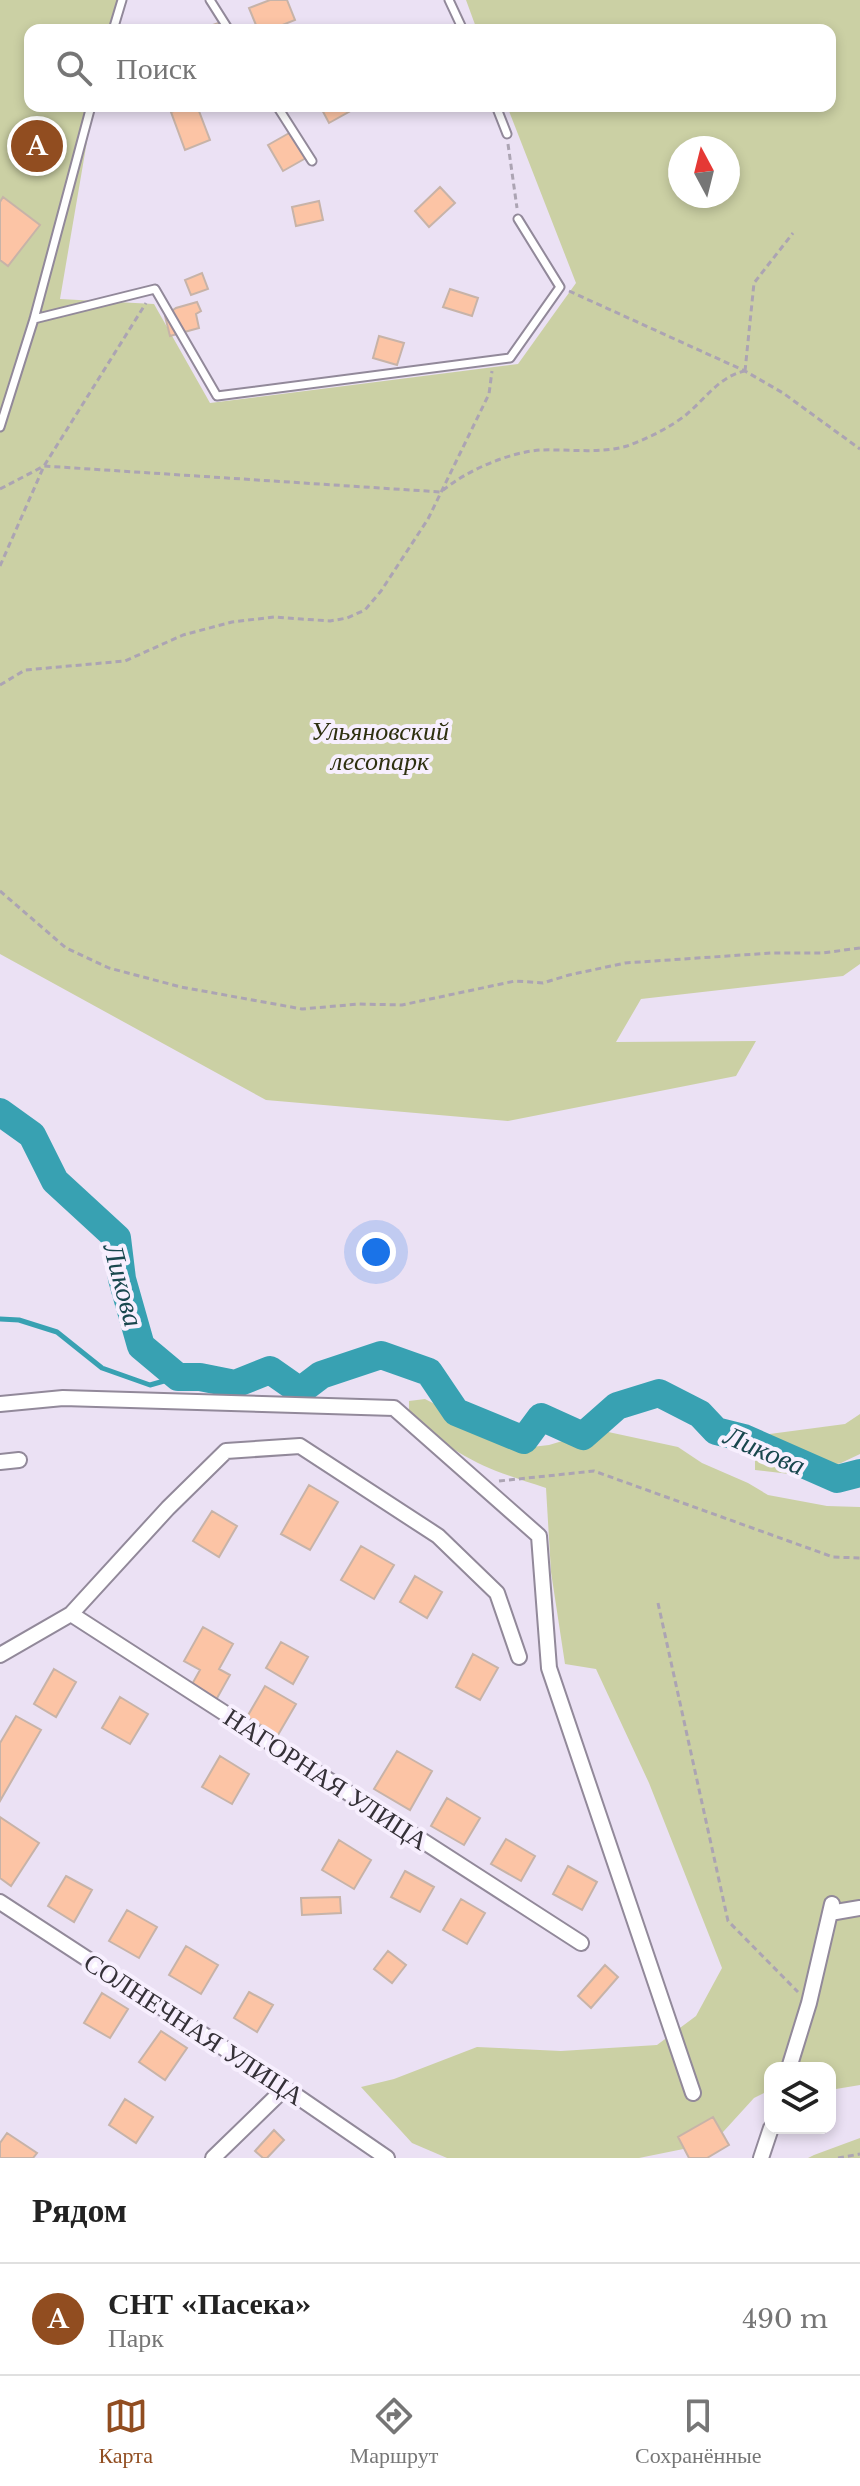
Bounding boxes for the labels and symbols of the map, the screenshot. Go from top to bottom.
pin: A [11,116,63,176]
north arrow [668,136,740,208]
park label: Ульяновский лесопарк [311,715,449,777]
your location [356,1232,396,1272]
water label: Ликова [95,1239,151,1331]
water label: Ликова [718,1417,811,1483]
street label: НАГОРНАЯ УЛИЦА [218,1701,434,1857]
street label: СОЛНЕЧНАЯ УЛИЦА [78,1946,310,2112]

